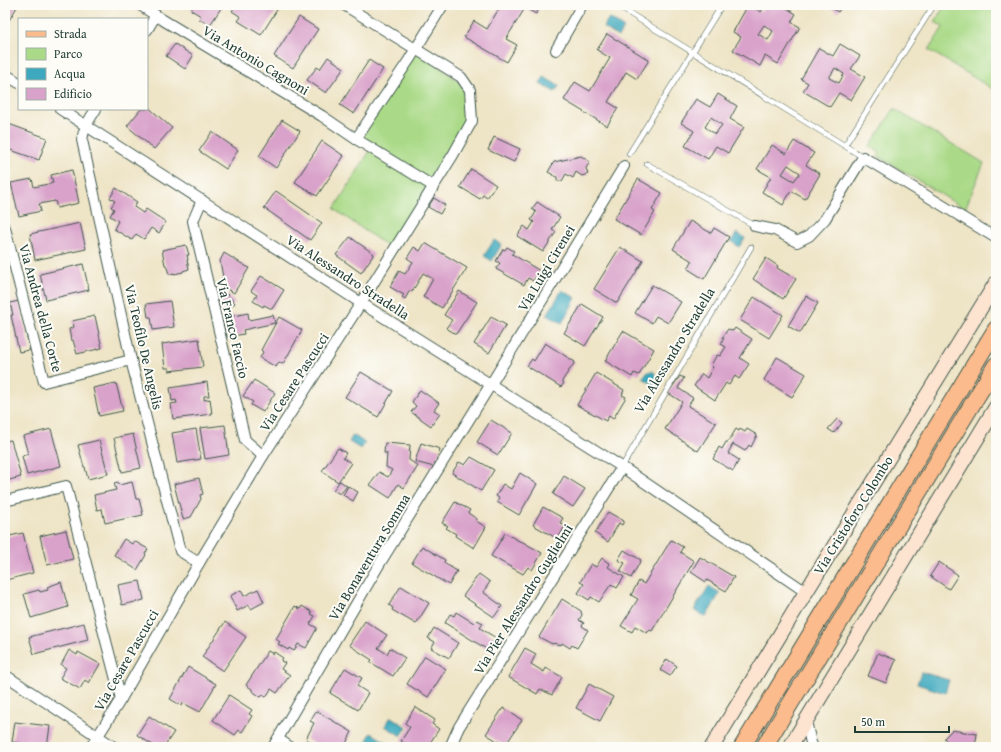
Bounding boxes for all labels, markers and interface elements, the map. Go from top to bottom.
legend [18,18,148,110]
street label: Via Antonio Cagnoni [199,20,313,100]
text: Strada [54,25,87,42]
text: Parco [54,45,82,62]
text: Acqua [54,65,85,82]
text: Edificio [54,85,92,102]
street label: Via Luigi Cirenei [512,221,580,315]
street label: Via Alessandro Stradella [283,230,414,325]
street label: Via Andrea della Corte [14,242,68,375]
street label: Via Franco Faccio [212,276,254,380]
street label: Via Teofilo De Angelis [120,282,168,412]
street label: Via Alessandro Stradella [629,283,720,417]
street label: Via Cesare Pascucci [255,329,334,435]
street label: Via Cristoforo Colombo [808,452,898,578]
street label: Via Bonaventura Somma [323,490,415,624]
street label: Via Pier Alessandro Guglielmi [468,520,578,678]
street label: Via Cesare Pascucci [89,605,163,714]
scale bar [855,708,949,734]
text: 50 m [861,713,885,730]

